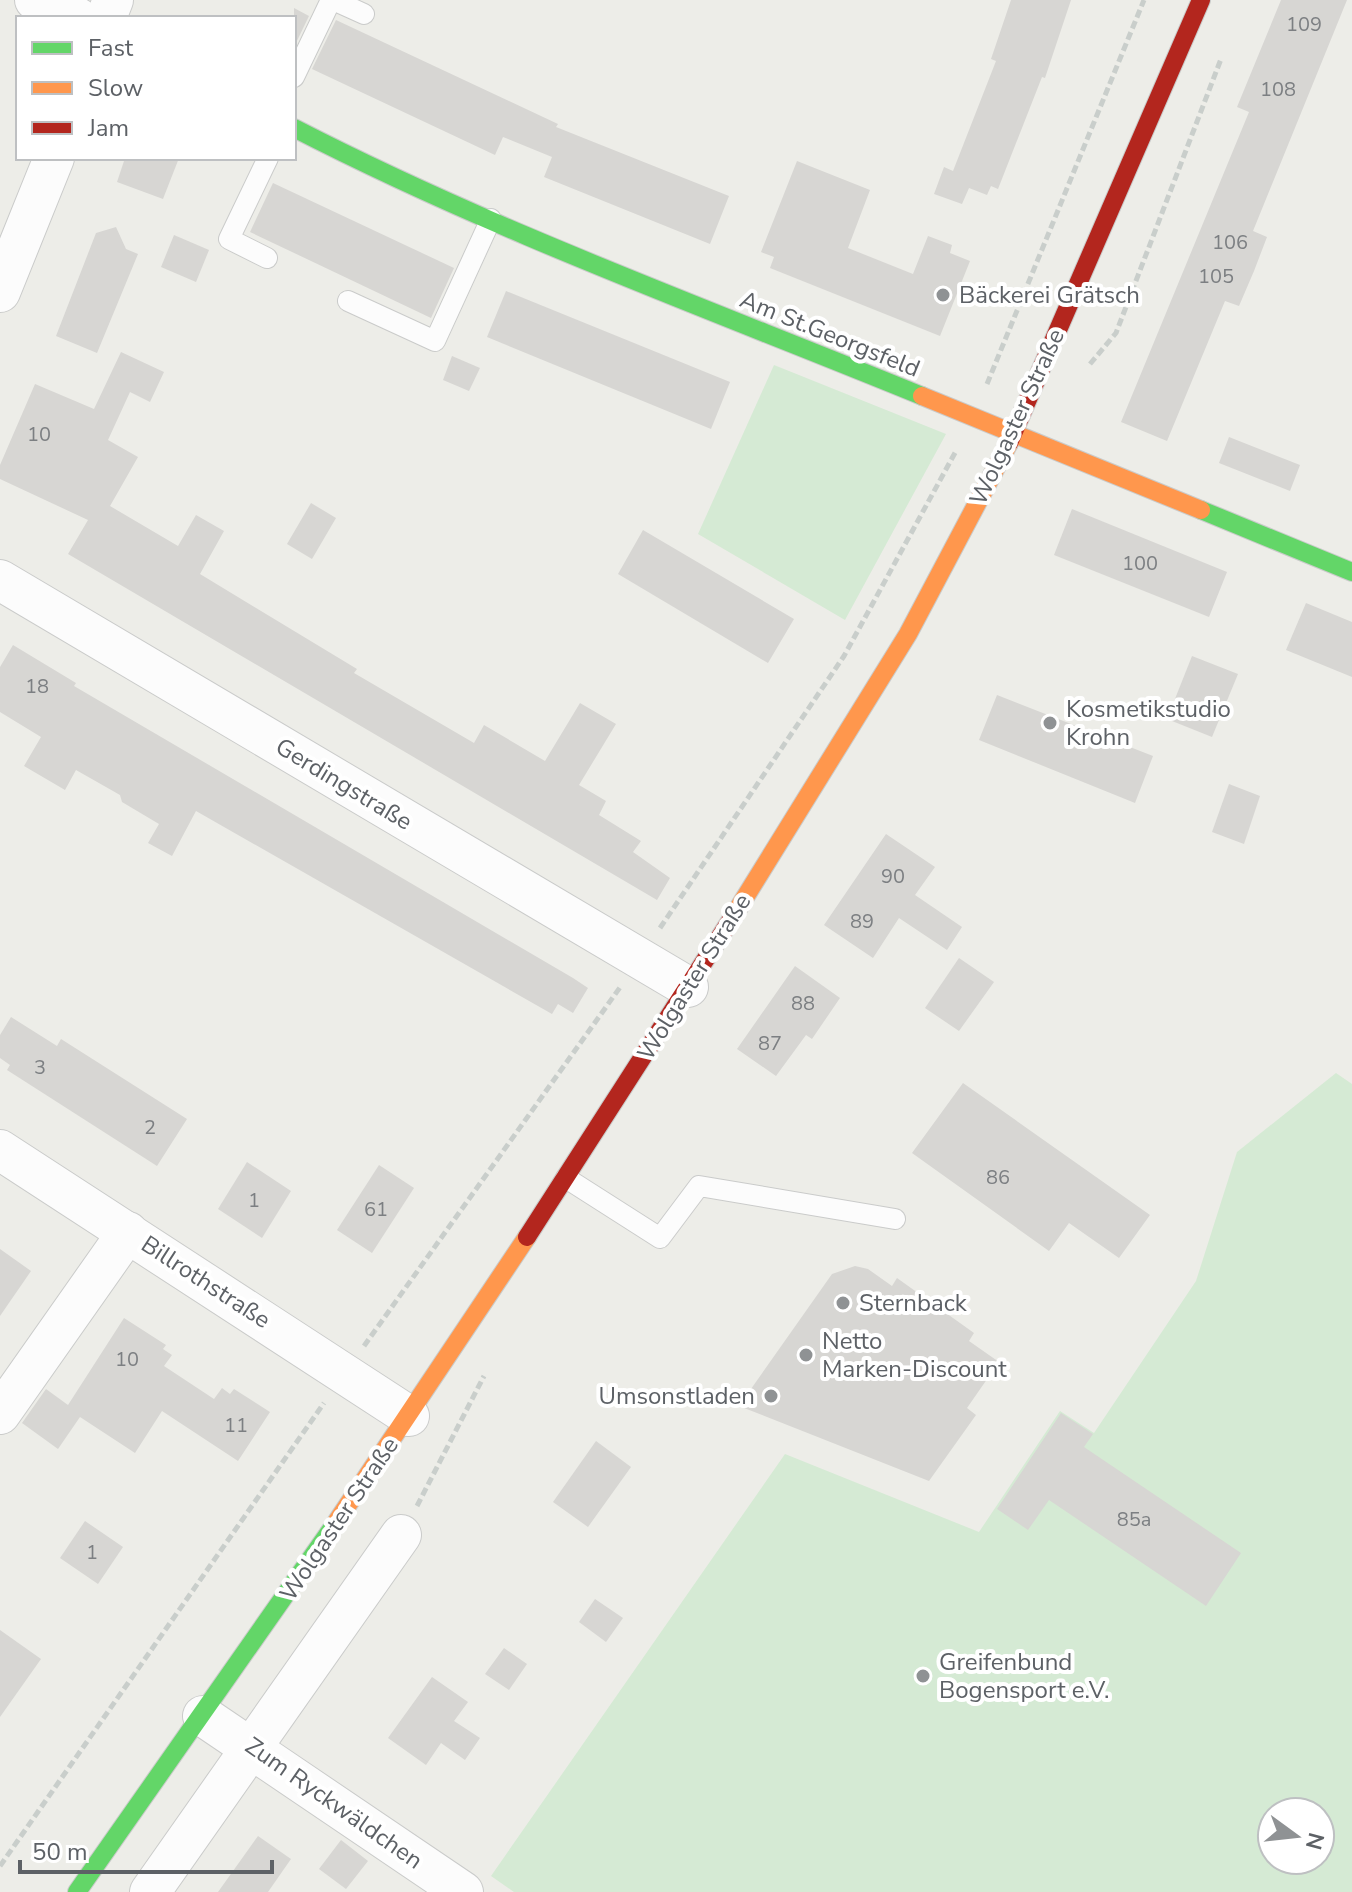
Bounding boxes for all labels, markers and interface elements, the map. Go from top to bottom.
house number: 109 [1286,11,1322,38]
legend [16,16,296,160]
text: Fast [88,32,134,64]
text: Slow [88,72,143,104]
house number: 108 [1260,76,1296,103]
text: Jam [87,112,129,144]
house number: 106 [1212,229,1248,256]
house number: 105 [1198,263,1234,290]
place label: Bäckerei Grätsch [959,279,1140,311]
street label: Am St.Georgsfeld [735,283,925,385]
marker: Bäckerei Grätsch [934,286,952,304]
street label: Wolgaster Straße [962,324,1072,510]
house number: 10 [27,421,51,448]
house number: 100 [1122,550,1158,577]
house number: 18 [25,673,49,700]
place label: Kosmetikstudio Krohn [1066,693,1231,753]
marker: Kosmetikstudio Krohn [1041,714,1059,732]
street label: Gerdingstraße [270,731,418,837]
house number: 90 [881,863,905,890]
street label: Wolgaster Straße [630,887,758,1067]
house number: 89 [850,908,874,935]
house number: 88 [791,990,815,1017]
house number: 87 [758,1030,782,1057]
house number: 3 [34,1054,46,1081]
house number: 2 [144,1114,156,1141]
house number: 86 [986,1164,1010,1191]
house number: 1 [248,1187,260,1214]
house number: 61 [364,1196,388,1223]
street label: Billrothstraße [135,1228,277,1336]
place label: Sternback [859,1287,968,1319]
marker: Sternback [834,1294,852,1312]
place label: Netto Marken-Discount [822,1325,1007,1385]
house number: 10 [115,1346,139,1373]
marker: Netto Marken-Discount [797,1346,815,1364]
place label: Umsonstladen [598,1380,755,1412]
marker: Umsonstladen [762,1387,780,1405]
house number: 11 [224,1412,248,1439]
street label: Wolgaster Straße [272,1431,406,1607]
house number: 85a [1117,1506,1151,1533]
house number: 1 [86,1539,98,1566]
place label: Greifenbund Bogensport e.V. [939,1646,1109,1706]
marker: Greifenbund Bogensport e.V. [914,1667,932,1685]
street label: Zum Ryckwäldchen [239,1730,429,1876]
north arrow [1256,1796,1336,1876]
scale bar [20,1824,272,1874]
text: N [1298,1829,1331,1853]
text: 50 m [32,1836,88,1868]

